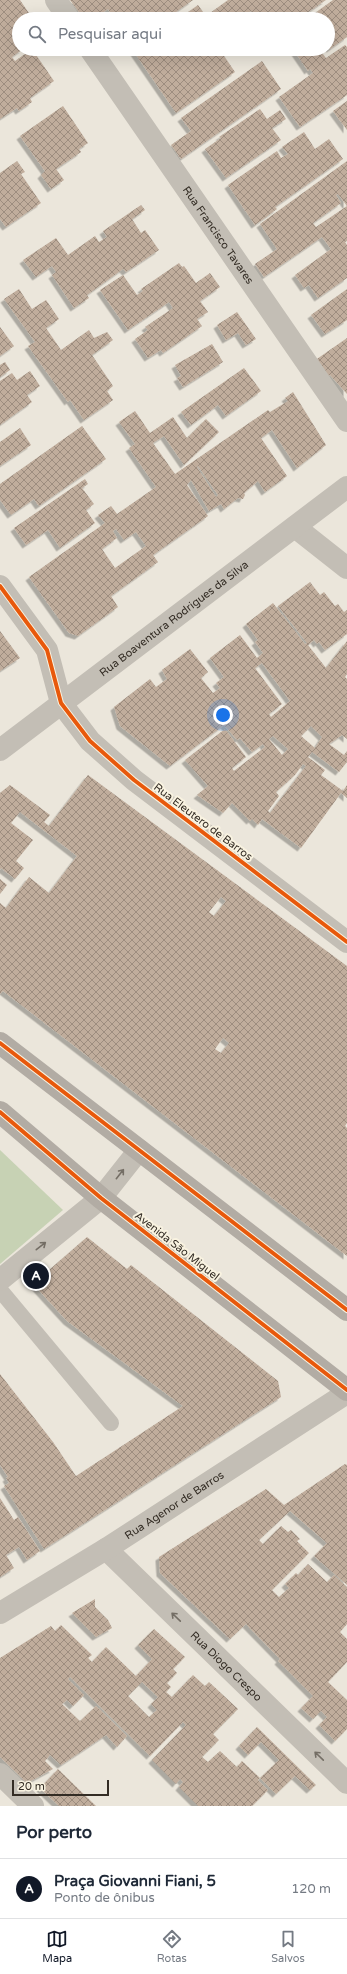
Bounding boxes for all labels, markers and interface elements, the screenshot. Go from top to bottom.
search box [12,12,335,56]
icon: search [26,23,48,45]
text: Pesquisar aqui [58,25,162,43]
street label: Rua Francisco Tavares [180,184,257,286]
street label: Rua Boaventura Rodrigues da Silva [97,558,251,679]
your location [213,705,233,725]
street label: Rua Eleutero de Barros [151,781,255,863]
one-way arrow [116,1169,124,1180]
street label: Avenida São Miguel [132,1209,222,1283]
one-way arrow [35,1242,46,1251]
pin: A [23,1261,49,1291]
street label: Rua Agenor de Barros [122,1468,226,1542]
one-way arrow [171,1612,181,1622]
street label: Rua Diogo Crespo [188,1628,265,1704]
one-way arrow [314,1751,324,1761]
scale bar [12,1778,109,1797]
text: 20 m [18,1780,45,1793]
text: Por perto [16,1822,92,1843]
text: Praça Giovanni Fiani, 5 [54,1872,216,1890]
text: A [24,1881,34,1897]
text: 120 m [291,1881,331,1897]
text: Ponto de ônibus [54,1890,155,1906]
tab: Mapa [42,1928,72,1965]
tab: Rotas [157,1928,187,1965]
tab: Salvos [271,1928,305,1965]

